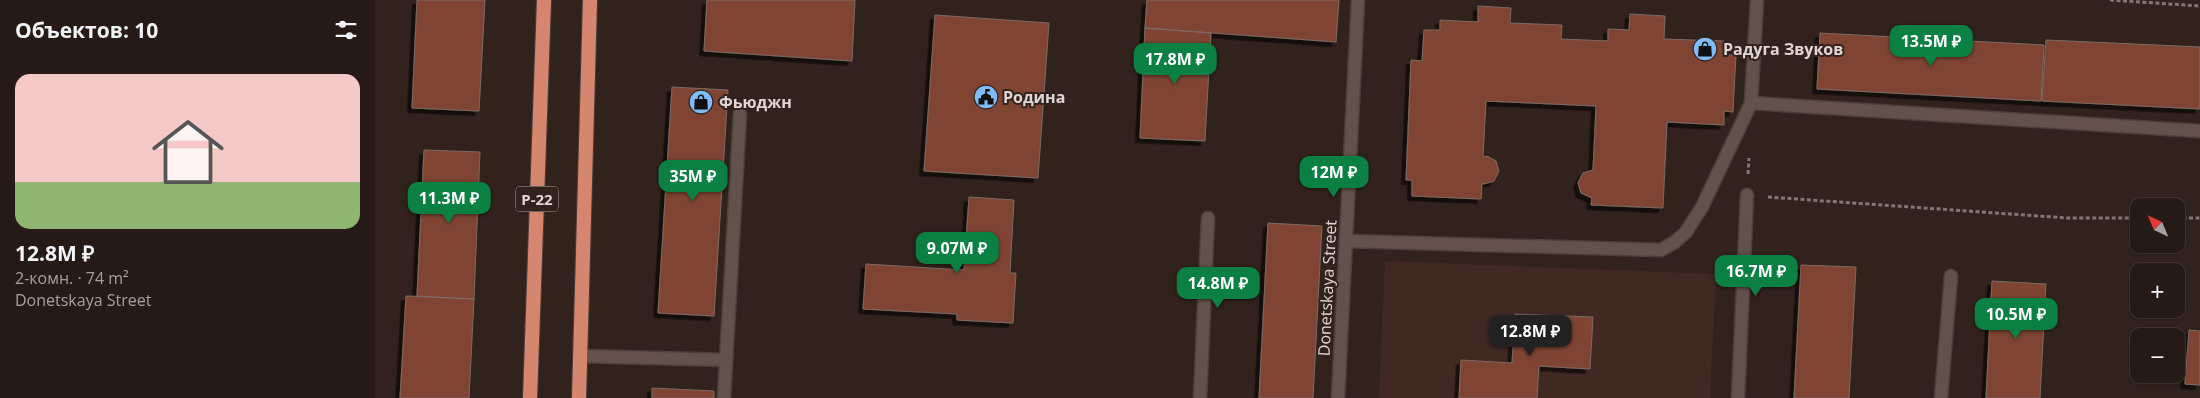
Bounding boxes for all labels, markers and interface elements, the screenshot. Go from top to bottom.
text: Объектов: 10 [15,16,158,44]
icon: filters [332,16,360,44]
pin: 13.5M ₽ [1885,24,1977,67]
text: 13.5M ₽ [1901,30,1961,52]
shop icon: Радуга Звуков [1692,36,1718,62]
place label: Радуга Звуков [1723,38,1843,60]
pin: 17.8M ₽ [1129,42,1221,85]
text: 17.8M ₽ [1145,48,1205,70]
public building icon: Родина [973,84,999,110]
place label: Родина [1003,86,1065,108]
shop icon: Фьюджн [688,89,714,115]
place label: Фьюджн [719,91,792,113]
icon: home [143,107,233,197]
pin: 12M ₽ [1299,156,1369,198]
pin: 35M ₽ [658,160,728,202]
text: 12M ₽ [1311,161,1357,183]
text: 35M ₽ [670,165,716,187]
pin: 11.3M ₽ [403,182,495,224]
road number: Р-22 [516,186,558,212]
text: 11.3M ₽ [419,187,479,209]
north arrow [2130,198,2185,252]
map controls [2130,198,2185,383]
street label: Donetskaya Street [1312,219,1342,357]
pin: 9.07M ₽ [911,232,1003,274]
text: 9.07M ₽ [927,237,987,259]
text: 12.8M ₽ [15,239,95,267]
pin: 16.7M ₽ [1710,254,1802,297]
text: 16.7M ₽ [1726,260,1786,282]
button: + [2130,263,2185,318]
pin: 14.8M ₽ [1172,266,1264,309]
text: 2-комн. · 74 m² [15,267,129,289]
text: 14.8M ₽ [1188,272,1248,294]
text: Donetskaya Street [15,289,151,311]
pin: 10.5M ₽ [1970,298,2062,340]
text: 10.5M ₽ [1986,303,2046,325]
pin: 12.8M ₽ [1484,314,1576,357]
text: 12.8M ₽ [1500,320,1560,342]
button: − [2130,328,2185,383]

